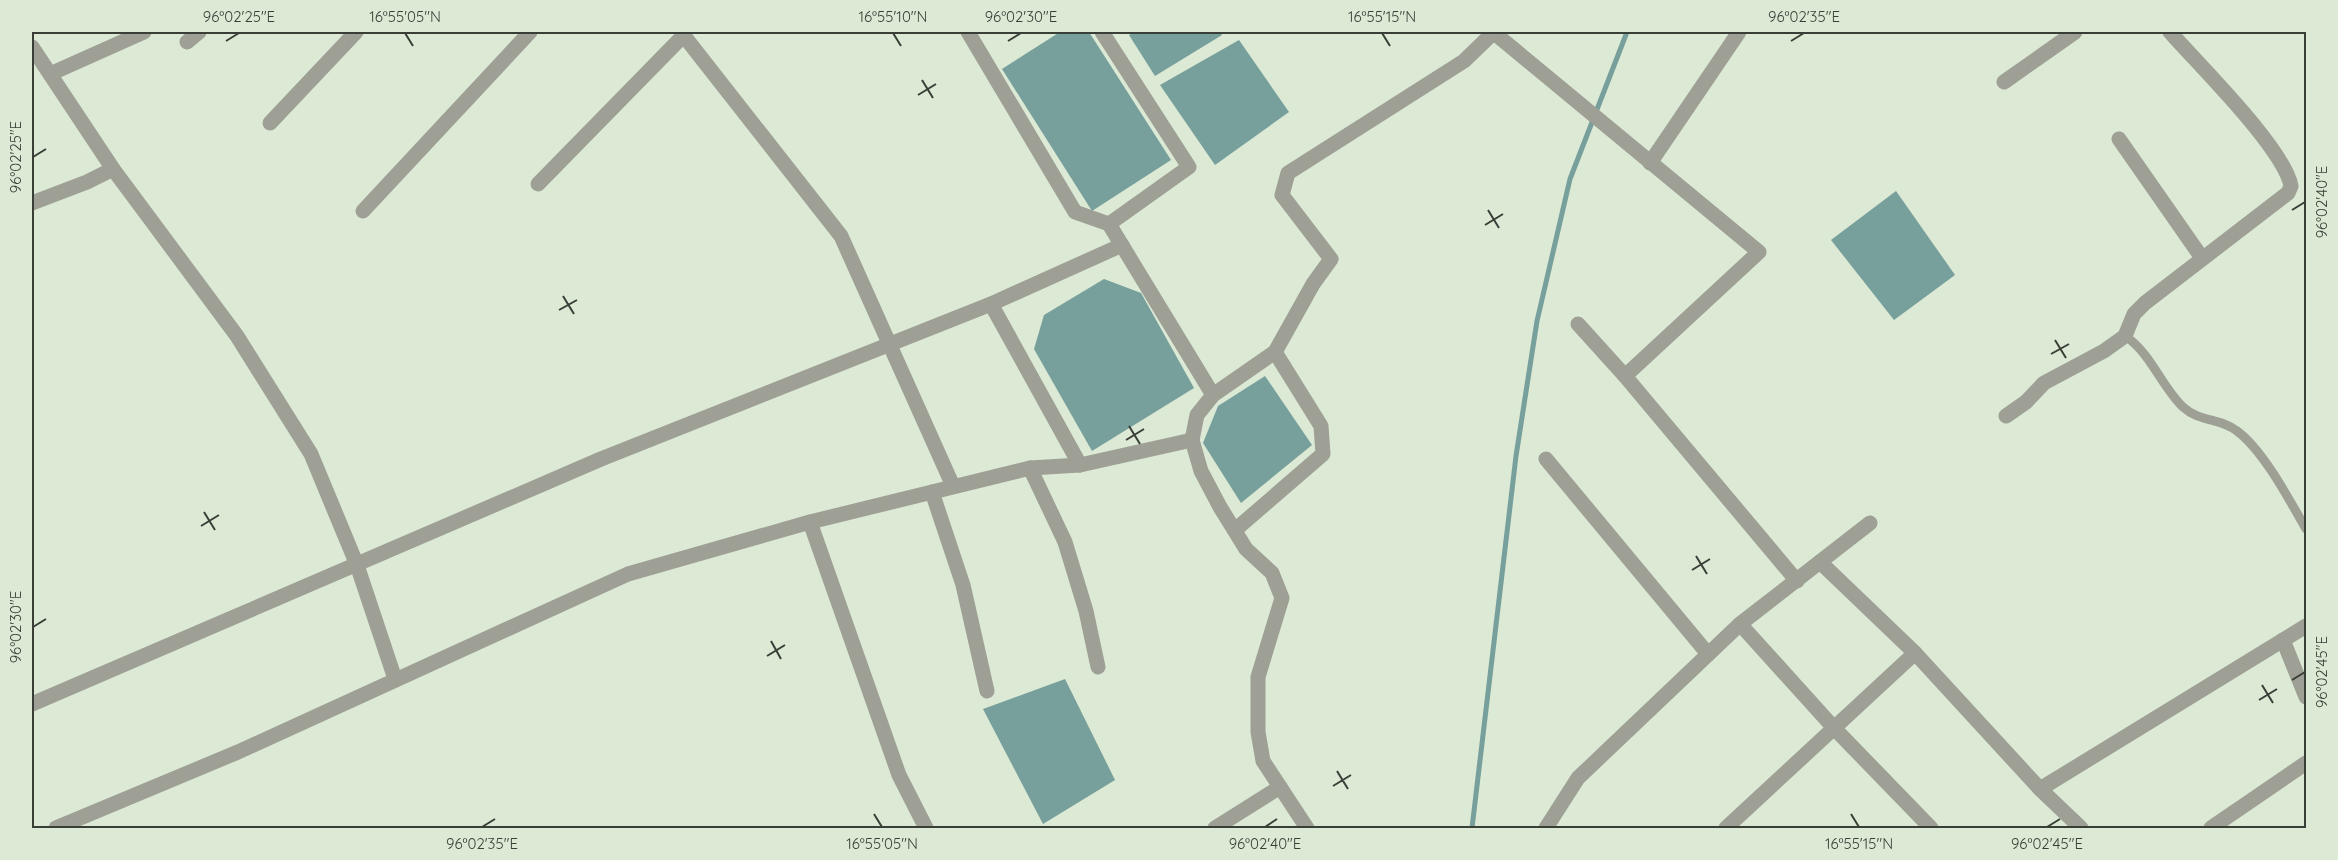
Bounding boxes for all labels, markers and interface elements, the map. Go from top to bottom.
text: 96°02'25"E [203,7,275,26]
text: 16°55'05"N [369,7,441,26]
text: 16°55'10"N [859,7,928,26]
text: 96°02'30"E [985,7,1057,26]
text: 16°55'15"N [1348,7,1416,26]
text: 96°02'35"E [1768,7,1840,26]
text: 96°02'25"E [6,121,25,193]
text: 96°02'40"E [2312,166,2331,238]
text: 96°02'30"E [6,591,25,663]
text: 96°02'45"E [2312,636,2331,708]
text: 96°02'35"E [446,834,518,853]
text: 16°55'05"N [846,834,918,853]
text: 96°02'40"E [1229,834,1301,853]
text: 16°55'15"N [1825,834,1893,853]
text: 96°02'45"E [2011,834,2083,853]

